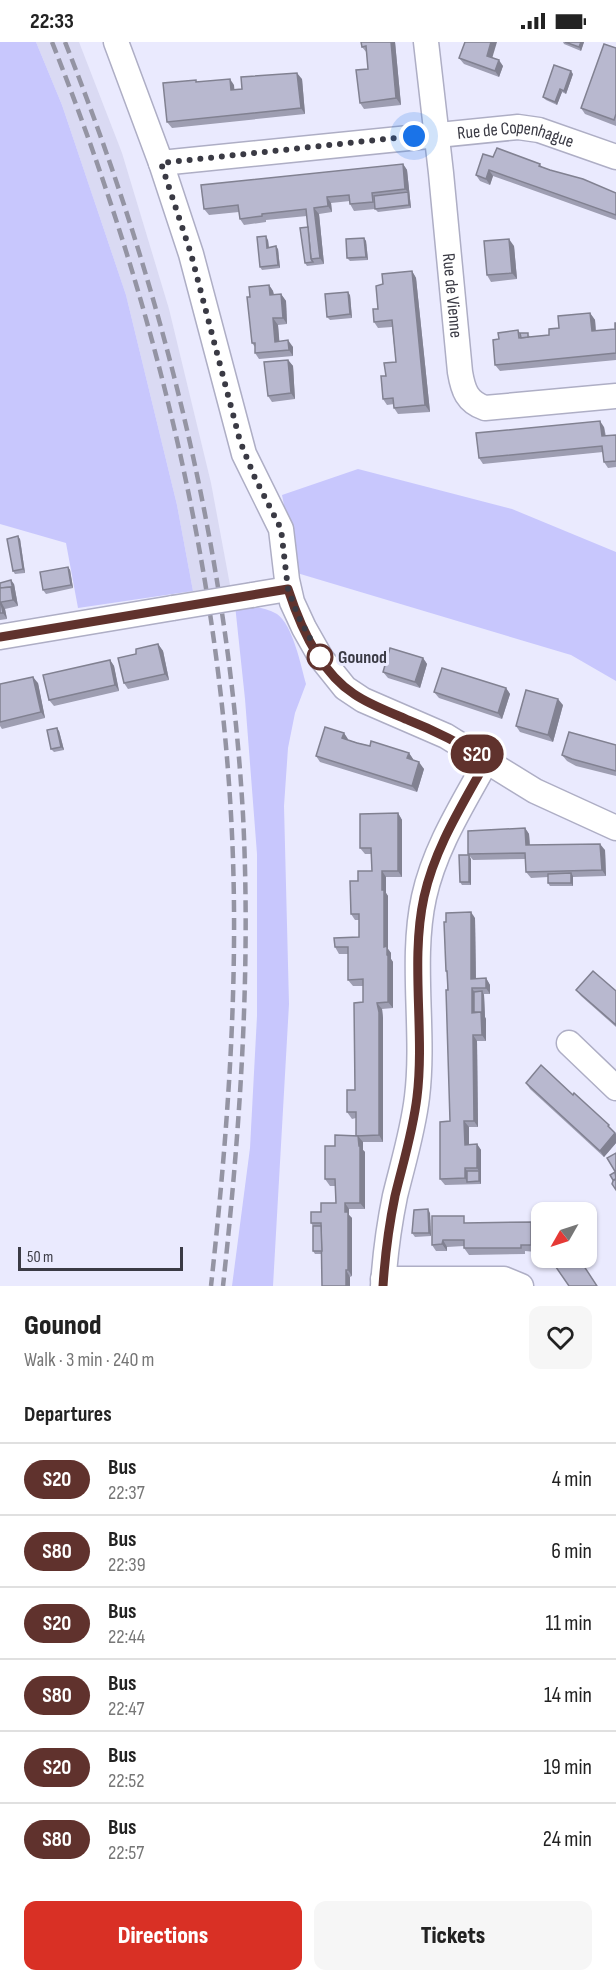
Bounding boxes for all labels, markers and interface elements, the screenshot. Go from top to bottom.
text: 22:33 [30,8,74,35]
street label: Rue de Copenhague [456,117,577,152]
your location [399,121,429,151]
street label: Rue de Vienne [438,252,467,339]
marker: Gounod [307,644,333,670]
place label: Gounod [338,647,387,668]
line badge: S20 [442,734,512,774]
text: S20 [463,742,491,767]
north arrow [531,1202,597,1268]
map controls [531,1202,597,1268]
scale bar [18,1244,183,1272]
text: 50 m [27,1248,53,1267]
button: heart [529,1306,592,1369]
text: Gounod [24,1309,102,1342]
text: Walk · 3 min · 240 m [24,1348,154,1372]
text: Departures [24,1401,112,1428]
text: Bus [108,1454,137,1481]
text: 4 min [552,1466,592,1493]
text: S20 [43,1467,71,1492]
text: 22:37 [108,1481,145,1505]
text: Bus [108,1526,137,1553]
text: 6 min [551,1538,592,1565]
text: S80 [42,1539,72,1564]
text: 22:39 [108,1553,146,1577]
text: Bus [108,1598,137,1625]
text: 11 min [545,1610,592,1637]
text: S20 [43,1611,71,1636]
text: 22:44 [108,1625,145,1649]
text: Bus [108,1670,137,1697]
text: 14 min [544,1682,592,1709]
text: S80 [42,1683,72,1708]
text: 22:47 [108,1697,145,1721]
text: Bus [108,1742,137,1769]
text: 19 min [543,1754,592,1781]
text: S20 [43,1755,71,1780]
text: 22:52 [108,1769,145,1793]
text: Bus [108,1814,137,1841]
text: 24 min [543,1826,592,1853]
text: S80 [42,1827,72,1852]
text: 22:57 [108,1841,144,1865]
button: Directions [24,1901,302,1970]
button: Tickets [314,1901,592,1970]

